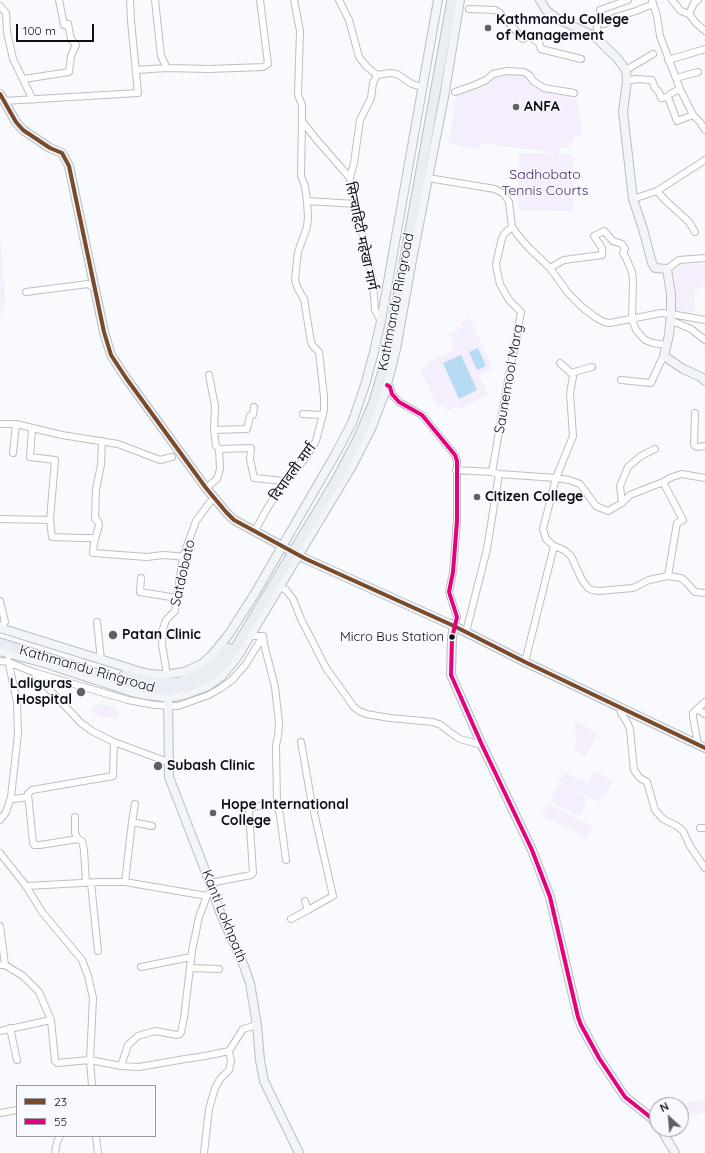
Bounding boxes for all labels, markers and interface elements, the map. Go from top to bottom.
place label: Kathmandu College of Management [496,12,629,44]
scale bar [18,16,96,42]
text: 100 m [23,23,56,38]
marker: Kathmandu College of Management [483,23,493,33]
place label: ANFA [524,99,560,115]
marker: ANFA [511,102,521,112]
park label: Sadhobato Tennis Courts [502,167,588,200]
street label: सिन्चाहिटी महेखा मार्ग [341,180,381,292]
street label: Kathmandu Ringroad [374,232,418,372]
street label: Saunemool Marg [491,323,527,435]
street label: दिपावली मार्ग [266,440,320,504]
place label: Citizen College [485,489,583,505]
marker: Citizen College [472,492,482,502]
street label: Satdobato [167,538,199,608]
place label: Patan Clinic [122,627,201,643]
marker: Patan Clinic [107,629,119,641]
place label: Micro Bus Station [340,629,444,645]
marker: Micro Bus Station [447,632,457,642]
street label: Kathmandu Ringroad [17,642,157,696]
place label: Laliguras Hospital [10,676,72,708]
marker: Laliguras Hospital [75,686,87,698]
place label: Subash Clinic [167,758,255,774]
marker: Subash Clinic [152,760,164,772]
place label: Hope International College [221,797,349,830]
marker: Hope International College [208,808,218,818]
street label: Kanti Lokhpath [198,867,250,965]
legend [16,1085,156,1137]
text: 23 [54,1094,67,1109]
north arrow [649,1097,689,1137]
text: N [657,1099,671,1115]
text: 55 [54,1114,67,1129]

